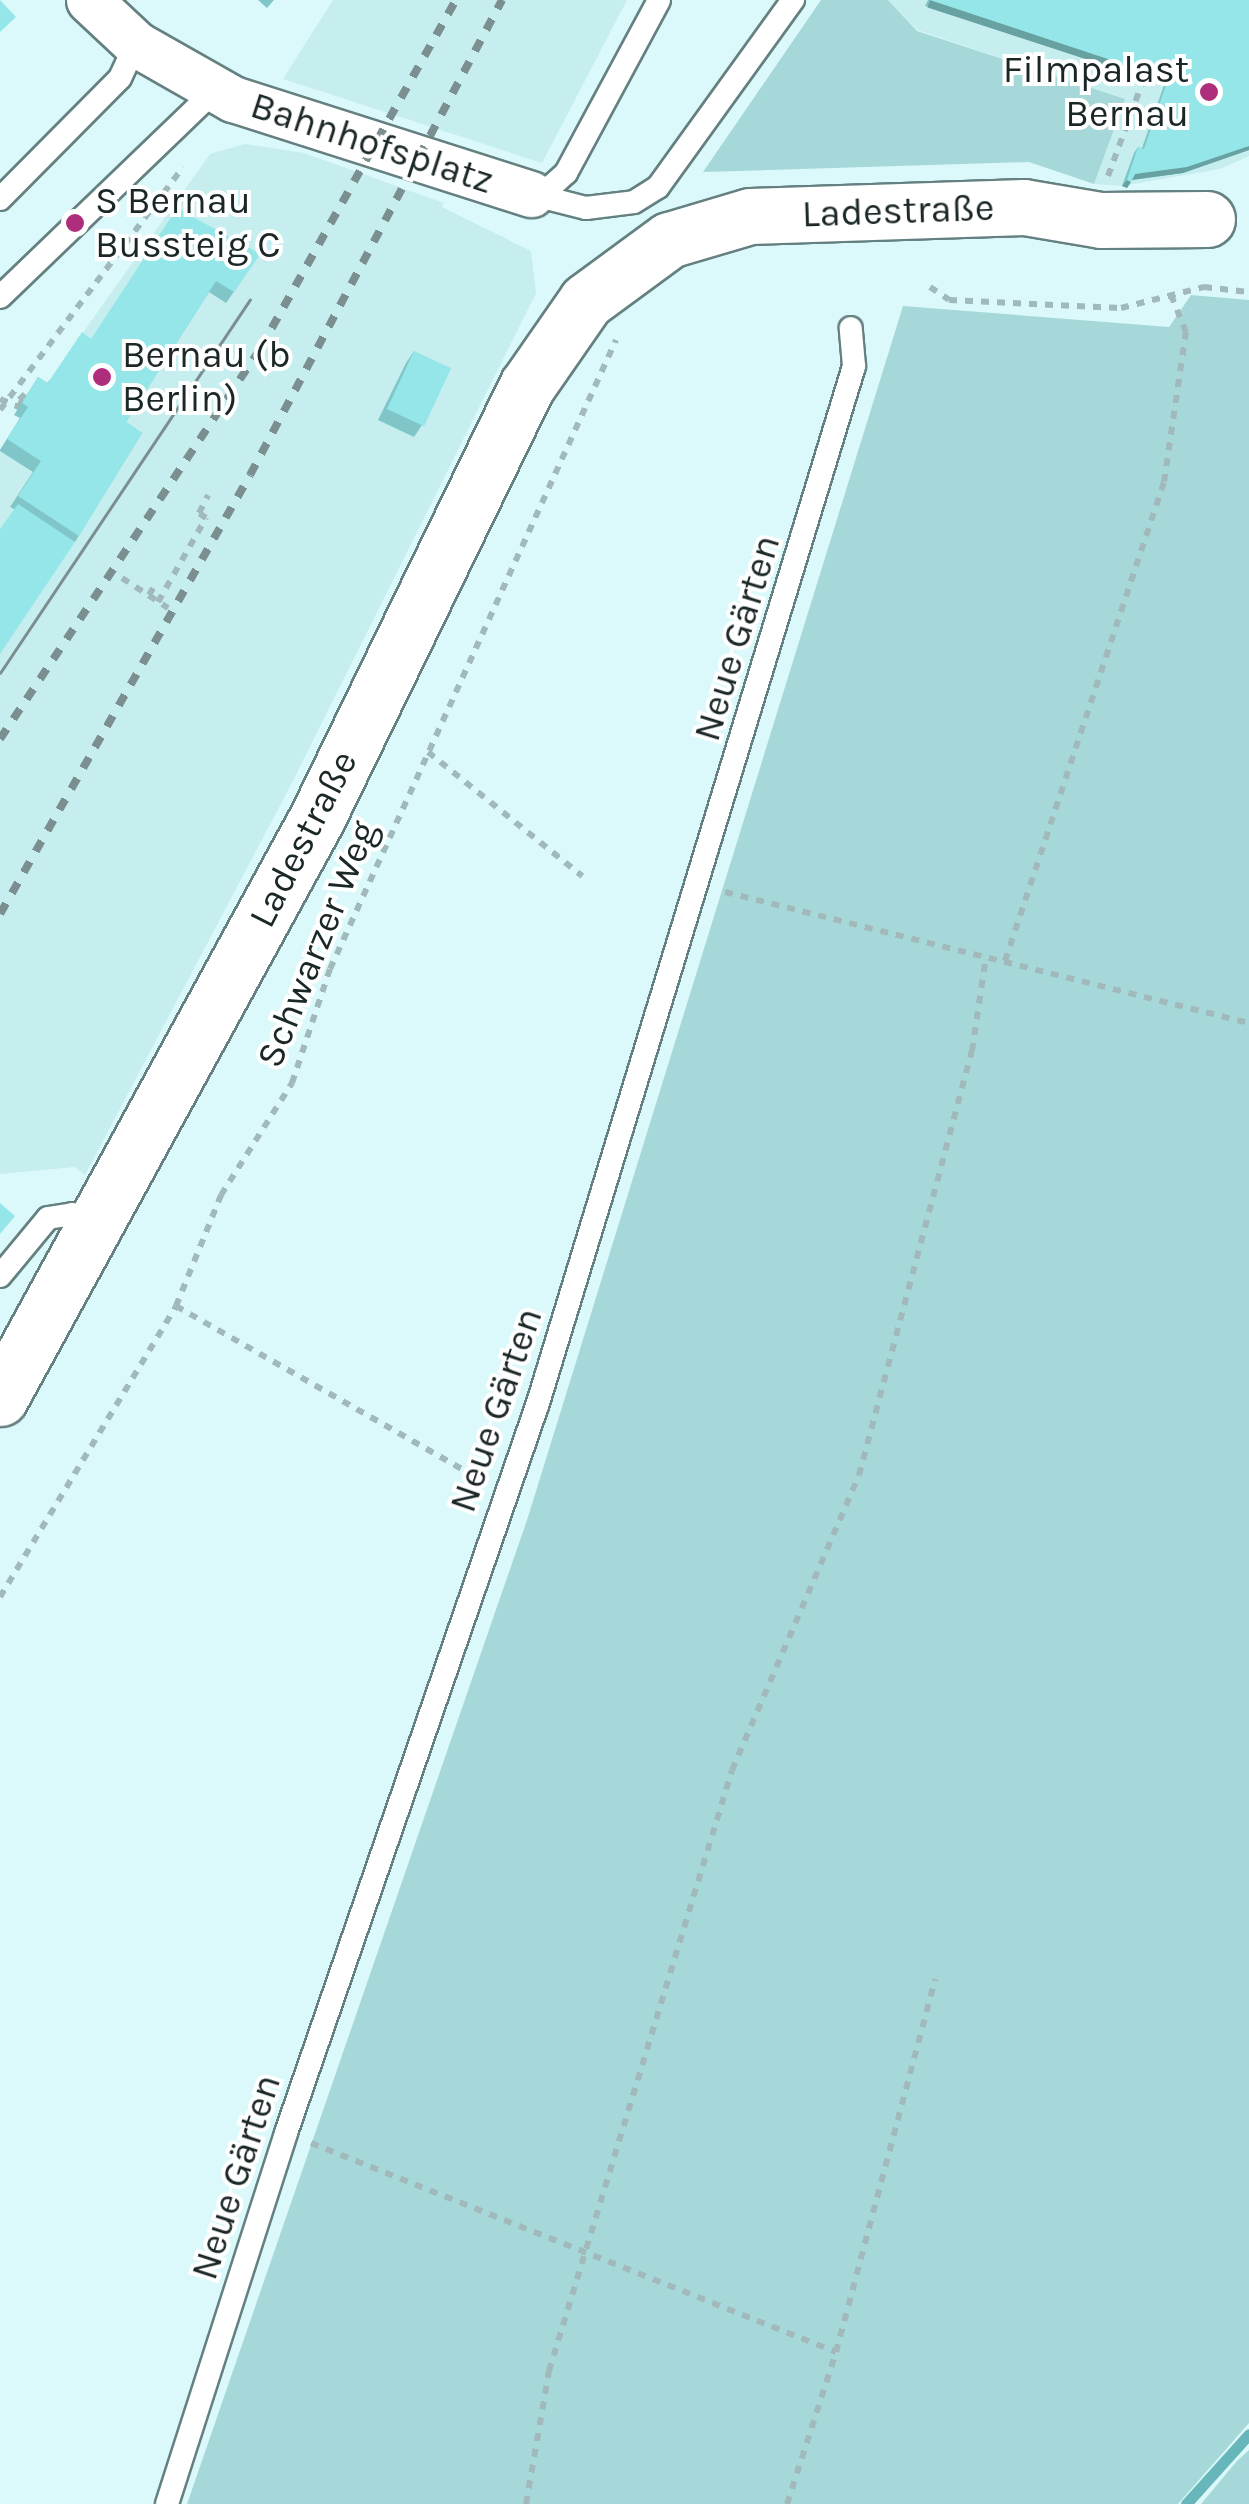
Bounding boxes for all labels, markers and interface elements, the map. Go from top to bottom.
place label: Filmpalast Bernau [1003,47,1189,136]
marker: Filmpalast Bernau [1198,81,1220,103]
street label: Bahnhofsplatz [245,82,499,204]
place label: S Bernau Bussteig C [95,178,280,268]
street label: Ladestraße [801,185,995,237]
marker: S Bernau Bussteig C [64,212,86,234]
place label: Bernau (b Berlin) [122,332,291,422]
marker: Bernau (b Berlin) [91,366,113,388]
street label: Neue Gärten [684,530,790,746]
street label: Ladestraße [239,743,367,935]
street label: Schwarzer Weg [247,814,387,1074]
street label: Neue Gärten [440,1302,552,1518]
street label: Neue Gärten [181,2069,291,2285]

